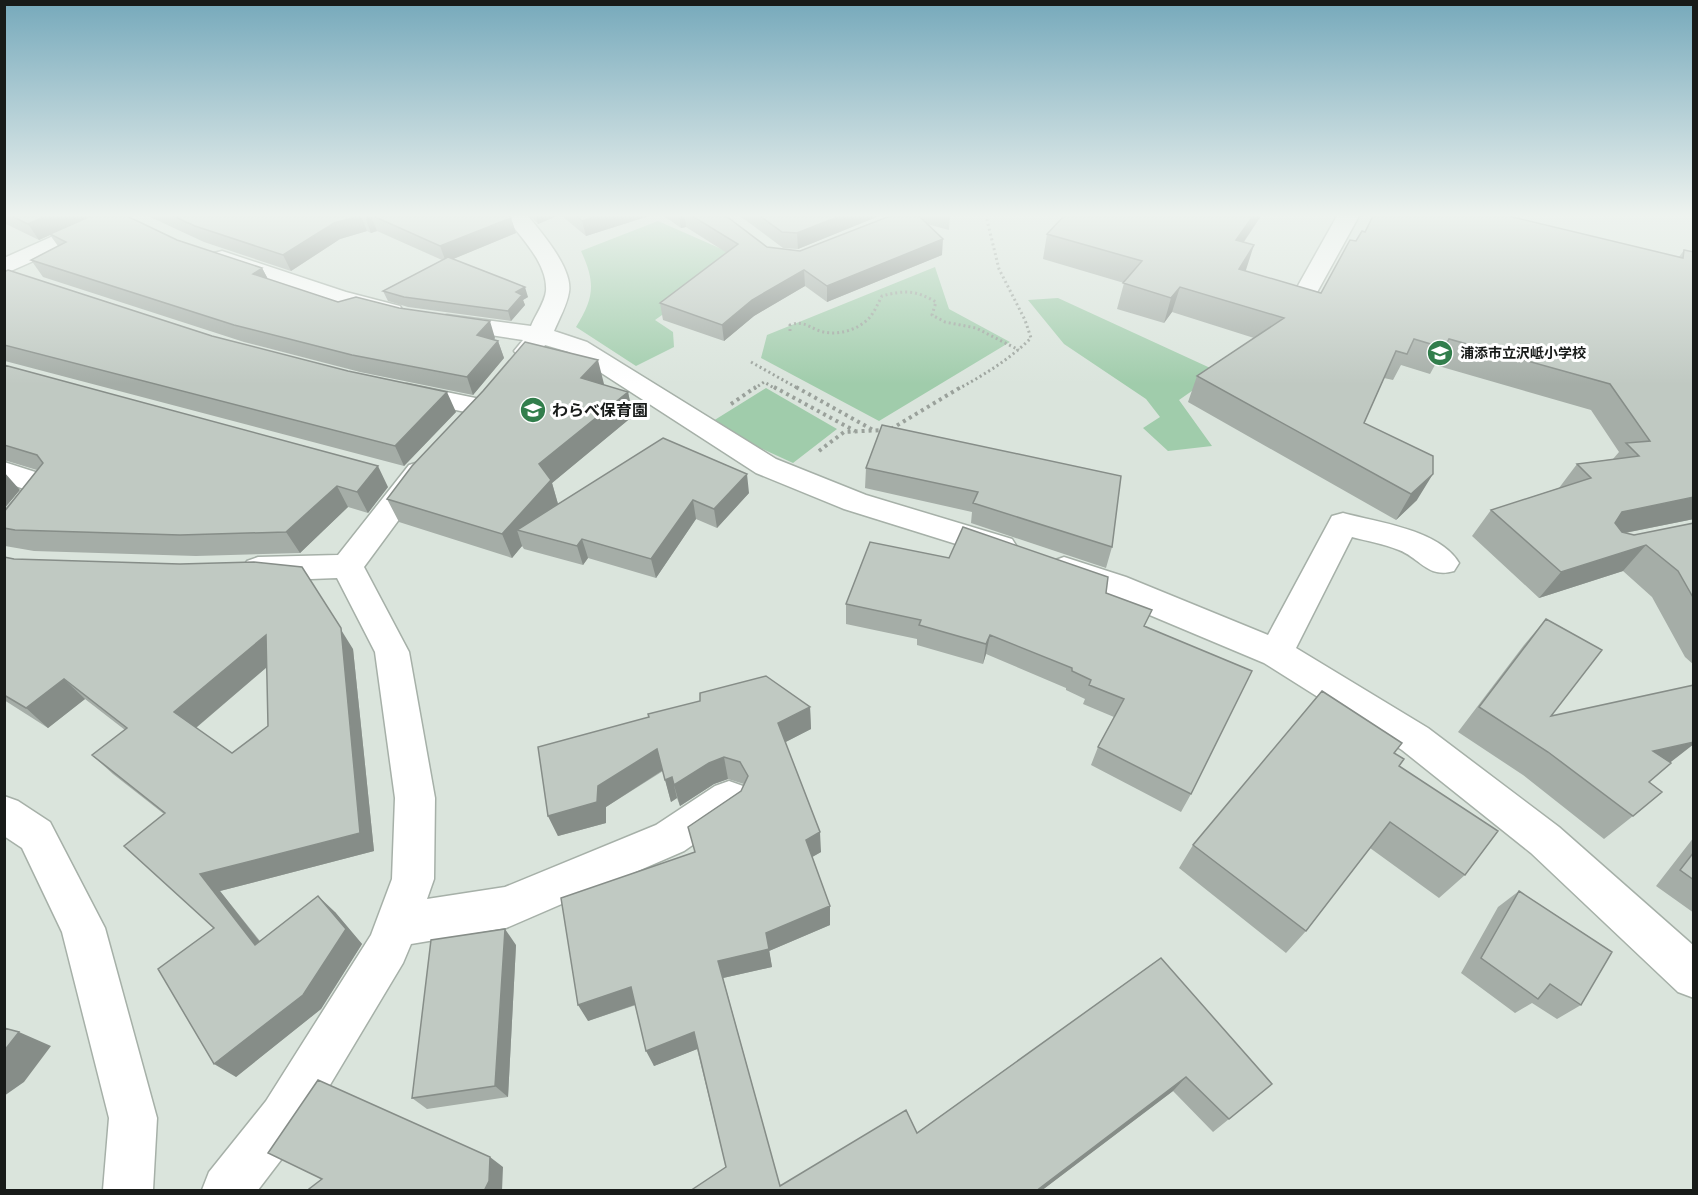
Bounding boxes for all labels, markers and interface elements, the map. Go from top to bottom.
school or university icon: 浦添市立沢岻小学校 [1425,338,1455,368]
place label: 浦添市立沢岻小学校 [1460,343,1586,362]
school or university icon: わらべ保育園 [518,395,548,425]
place label: わらべ保育園 [552,399,648,421]

